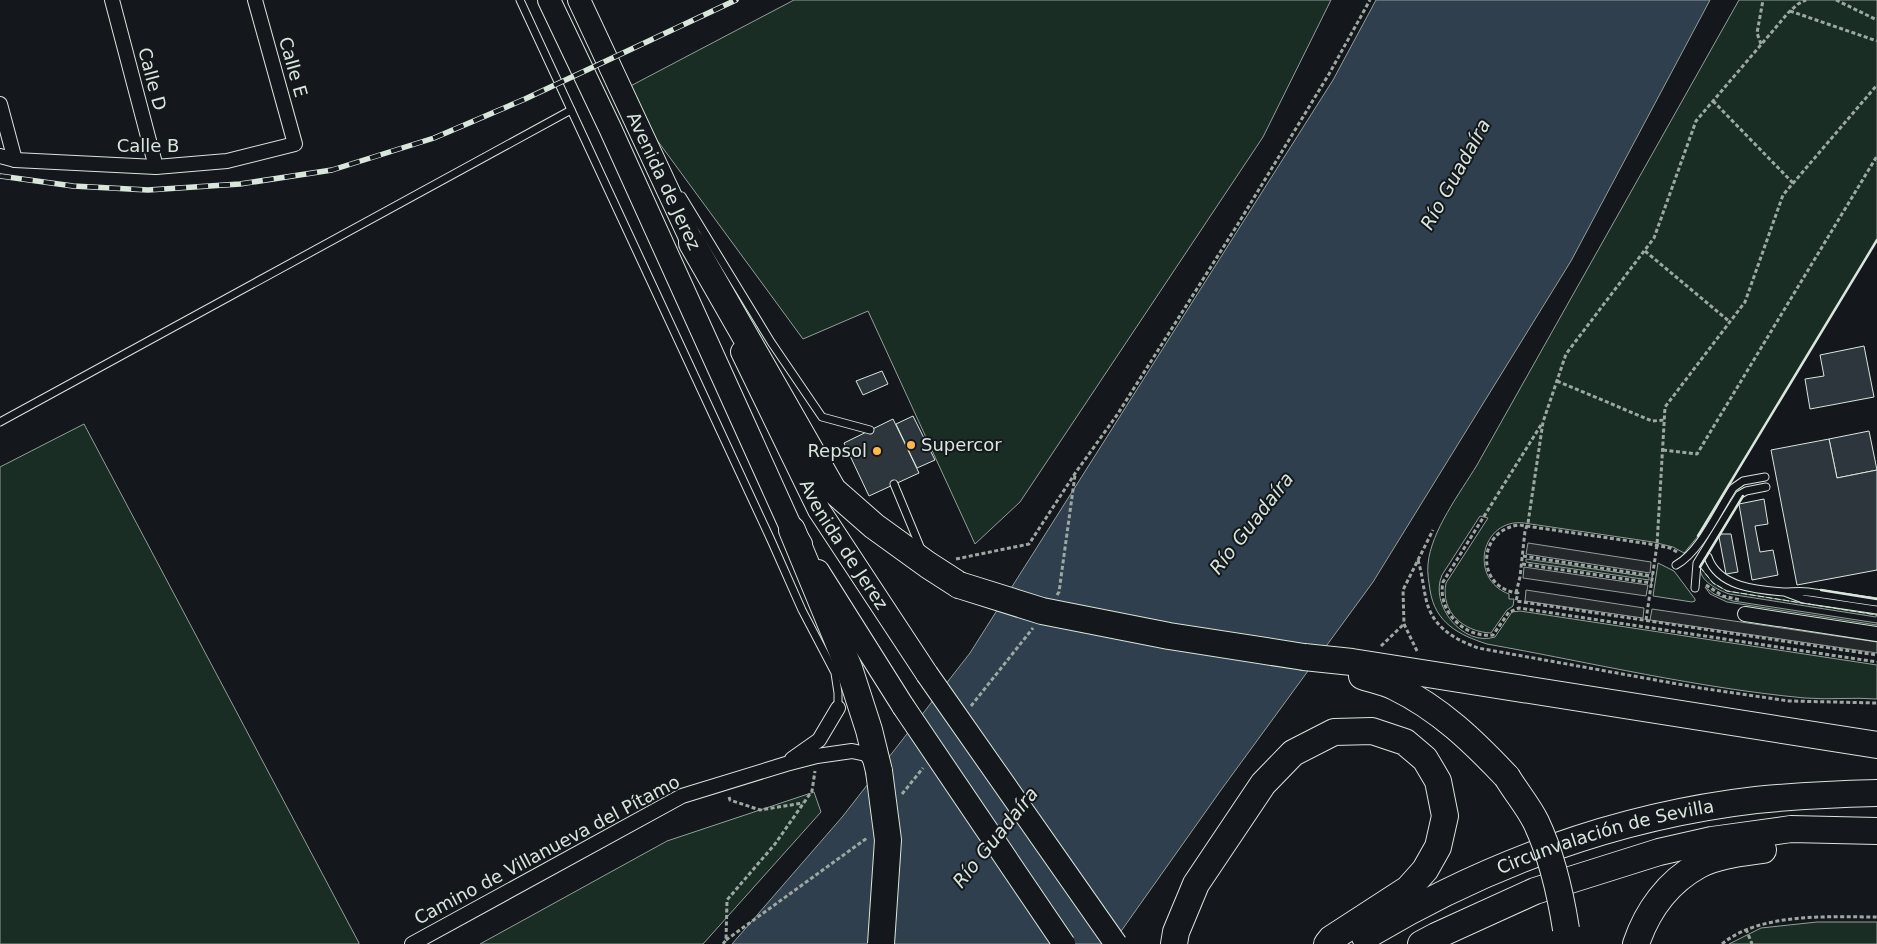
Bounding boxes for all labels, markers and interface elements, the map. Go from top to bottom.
street label: Calle E [275,34,312,99]
street label: Calle D [134,45,171,113]
street label: Avenida de Jerez [623,109,705,253]
water label: Río Guadaíra [1416,115,1494,233]
street label: Calle B [117,135,179,156]
place label: Supercor [921,434,1002,455]
marker: Supercor [905,439,917,451]
place label: Repsol [807,440,867,461]
marker: Repsol [871,445,883,457]
water label: Río Guadaíra [1204,468,1298,578]
street label: Avenida de Jerez [796,476,893,613]
street label: Camino de Villanueva del Pítamo [411,770,683,929]
water label: Río Guadaíra [948,782,1042,892]
street label: Circunvalación de Sevilla [1493,795,1715,878]

